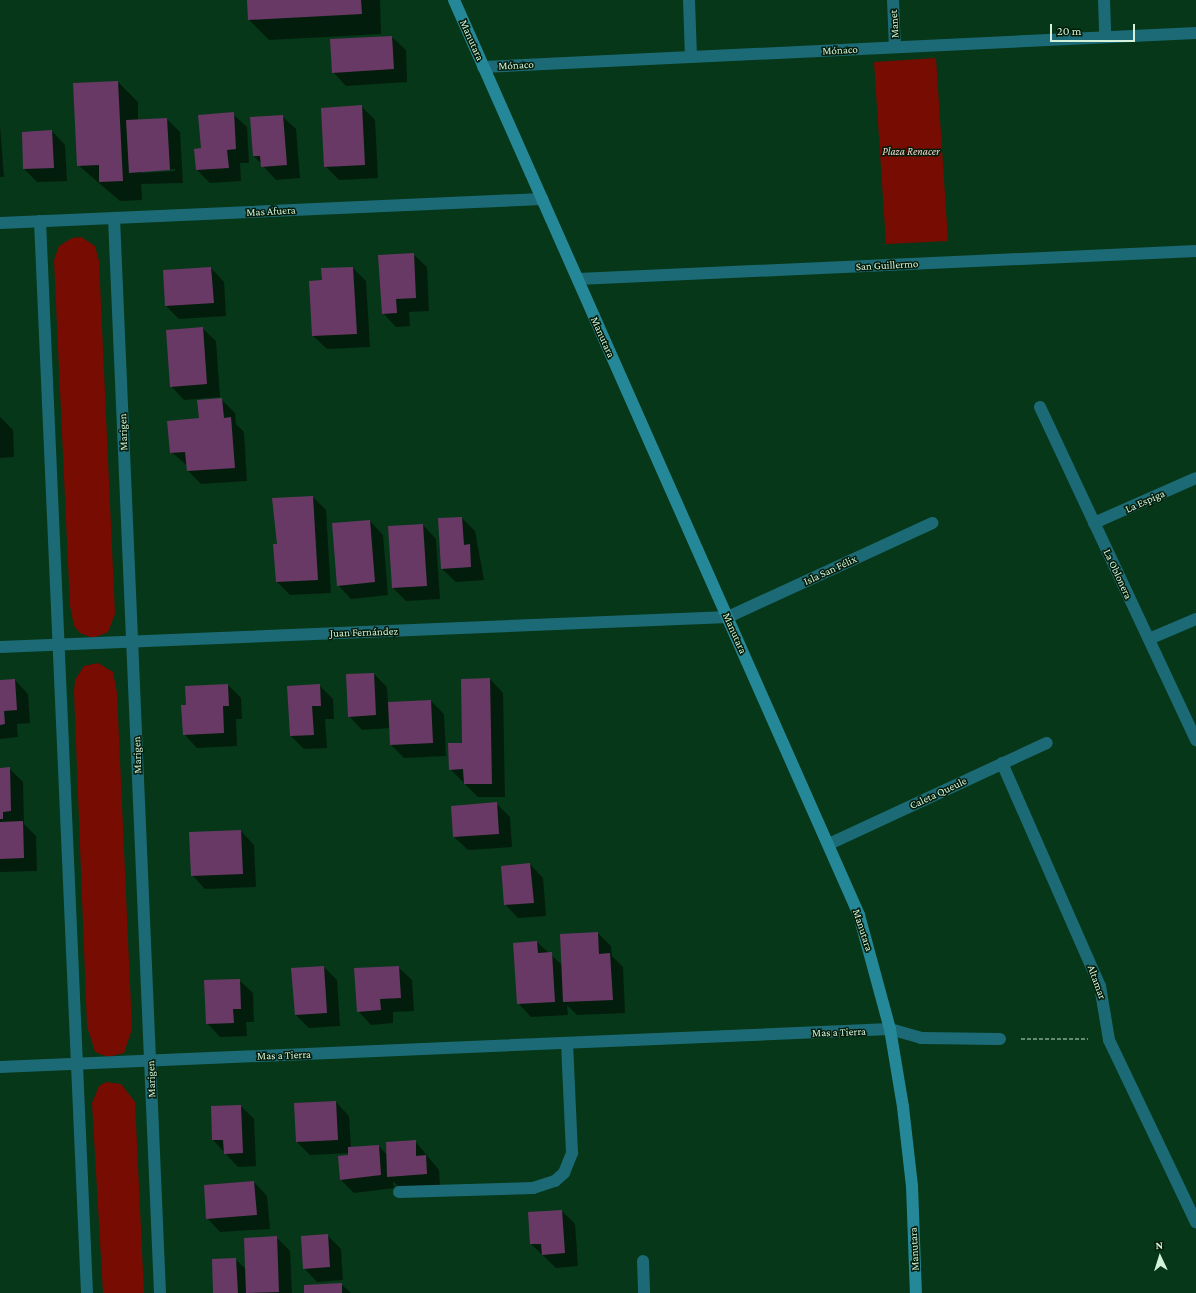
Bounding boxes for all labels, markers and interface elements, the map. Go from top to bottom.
street label: Manet [887,9,901,39]
scale bar [1052,16,1137,42]
street label: Manutara [457,17,487,63]
text: 20 m [1057,24,1081,38]
street label: Mónaco [822,42,858,58]
street label: Mónaco [498,57,534,73]
park label: Plaza Renacer [882,144,940,158]
street label: Mas Afuera [246,203,296,219]
street label: San Guillermo [855,257,919,273]
street label: Manutara [588,314,618,360]
street label: Marigen [116,413,130,451]
street label: La Espiga [1123,486,1167,516]
street label: La Oblonera [1101,547,1135,601]
street label: Isla San Félix [801,552,859,588]
street label: Manutara [720,610,750,656]
street label: Juan Fernández [330,624,398,640]
street label: Marigen [130,736,144,774]
street label: Caleta Queule [907,774,969,812]
street label: Manutara [850,907,876,953]
street label: Altamar [1085,963,1109,1001]
street label: Mas a Tierra [812,1024,866,1040]
street label: Mas a Tierra [257,1047,311,1063]
street label: Marigen [144,1060,158,1098]
street label: Manutara [906,1227,922,1271]
north arrow [1140,1237,1180,1277]
text: N [1155,1239,1163,1251]

